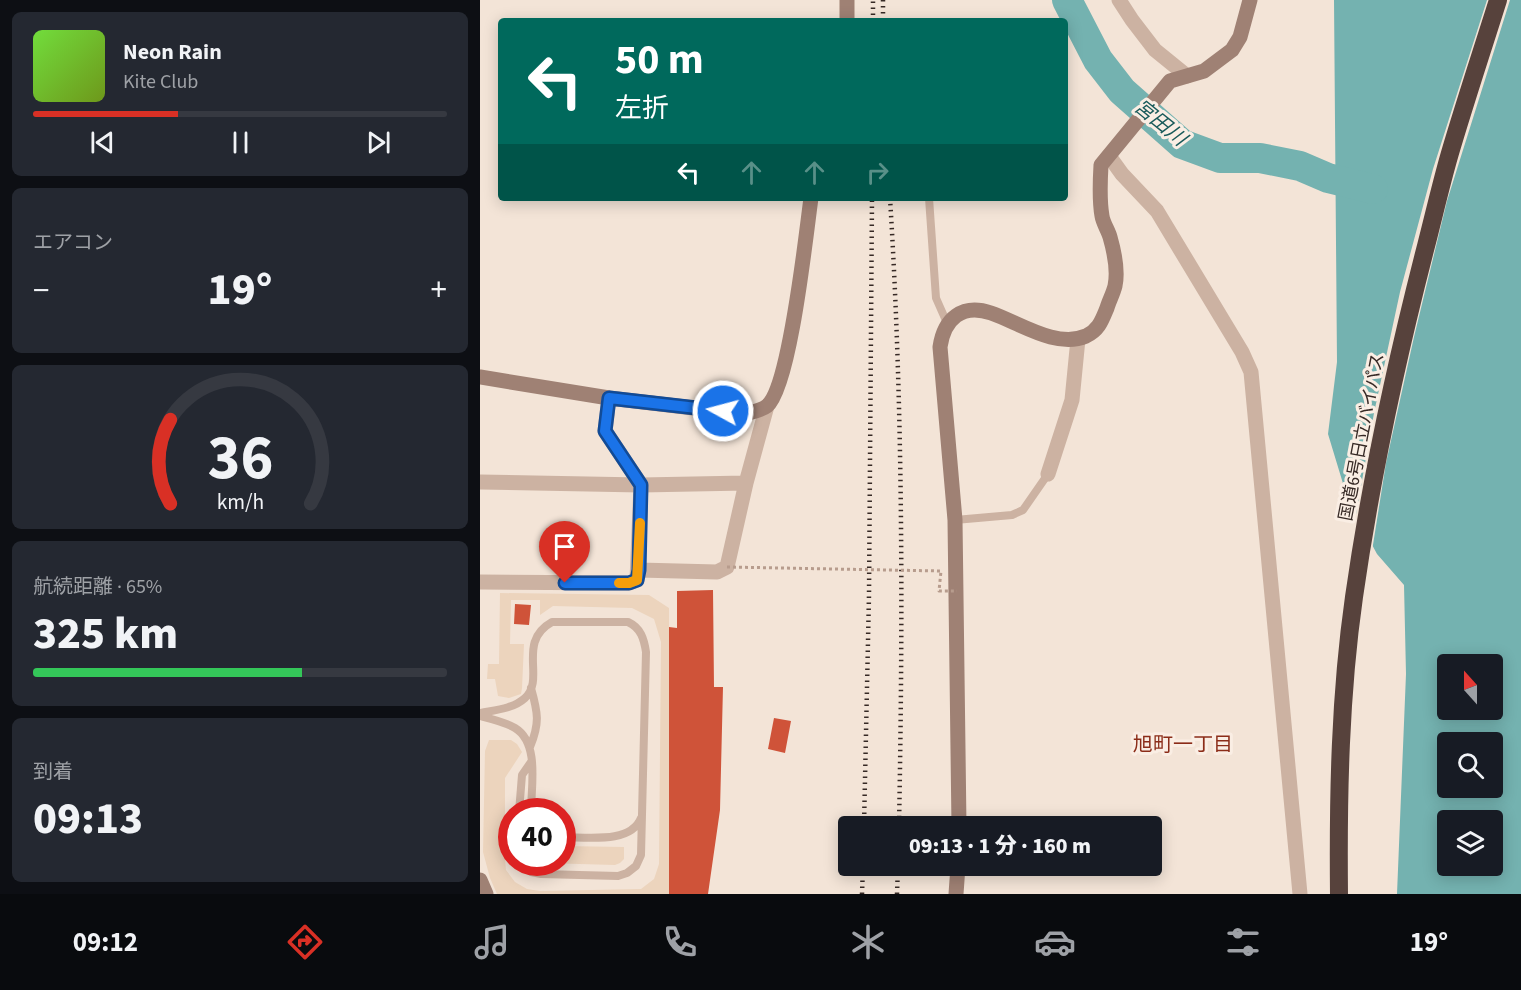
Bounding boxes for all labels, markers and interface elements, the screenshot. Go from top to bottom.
text: 50 m [615,30,704,90]
text: Neon Rain [123,36,222,68]
icon: left [516,42,594,120]
text: Kite Club [123,68,198,96]
text: 左折 [615,89,669,128]
water label: 宮田川 [1128,93,1194,154]
icon: previous [86,126,119,159]
icon: pause [224,126,257,159]
icon: next [362,126,395,159]
icon: left [672,156,705,189]
icon: ahead [735,156,768,189]
icon: ahead [798,156,831,189]
icon: right [861,156,894,189]
text: エアコン [33,229,113,257]
text: 19° [208,258,272,322]
text: − [33,267,49,314]
text: + [431,267,447,314]
street label: 国道6号日立バイパス [1333,351,1391,523]
position arrow [691,379,755,443]
text: 36 [207,414,273,503]
text: km/h [216,487,264,518]
pin [539,521,590,583]
icon: arrive [548,530,581,563]
text: 航続距離 · 65% [33,573,162,601]
text: 325 km [33,602,178,666]
north arrow [1437,654,1503,720]
map controls [1437,654,1503,876]
district label: 旭町一丁目 [1133,731,1233,759]
button: search [1437,732,1503,798]
text: 到着 [33,758,73,786]
text: 09:13 [33,787,143,851]
speed limit sign: 40 [498,798,576,876]
button: layers [1437,810,1503,876]
text: 09:13 · 1 分 · 160 m [909,830,1091,862]
icon: directions [284,921,326,963]
icon: music [471,921,513,963]
icon: phone [659,921,701,963]
icon: climate [847,921,889,963]
icon: car [1034,921,1076,963]
icon: filters [1222,921,1264,963]
text: 09:12 [73,923,138,962]
text: 19° [1410,923,1448,962]

